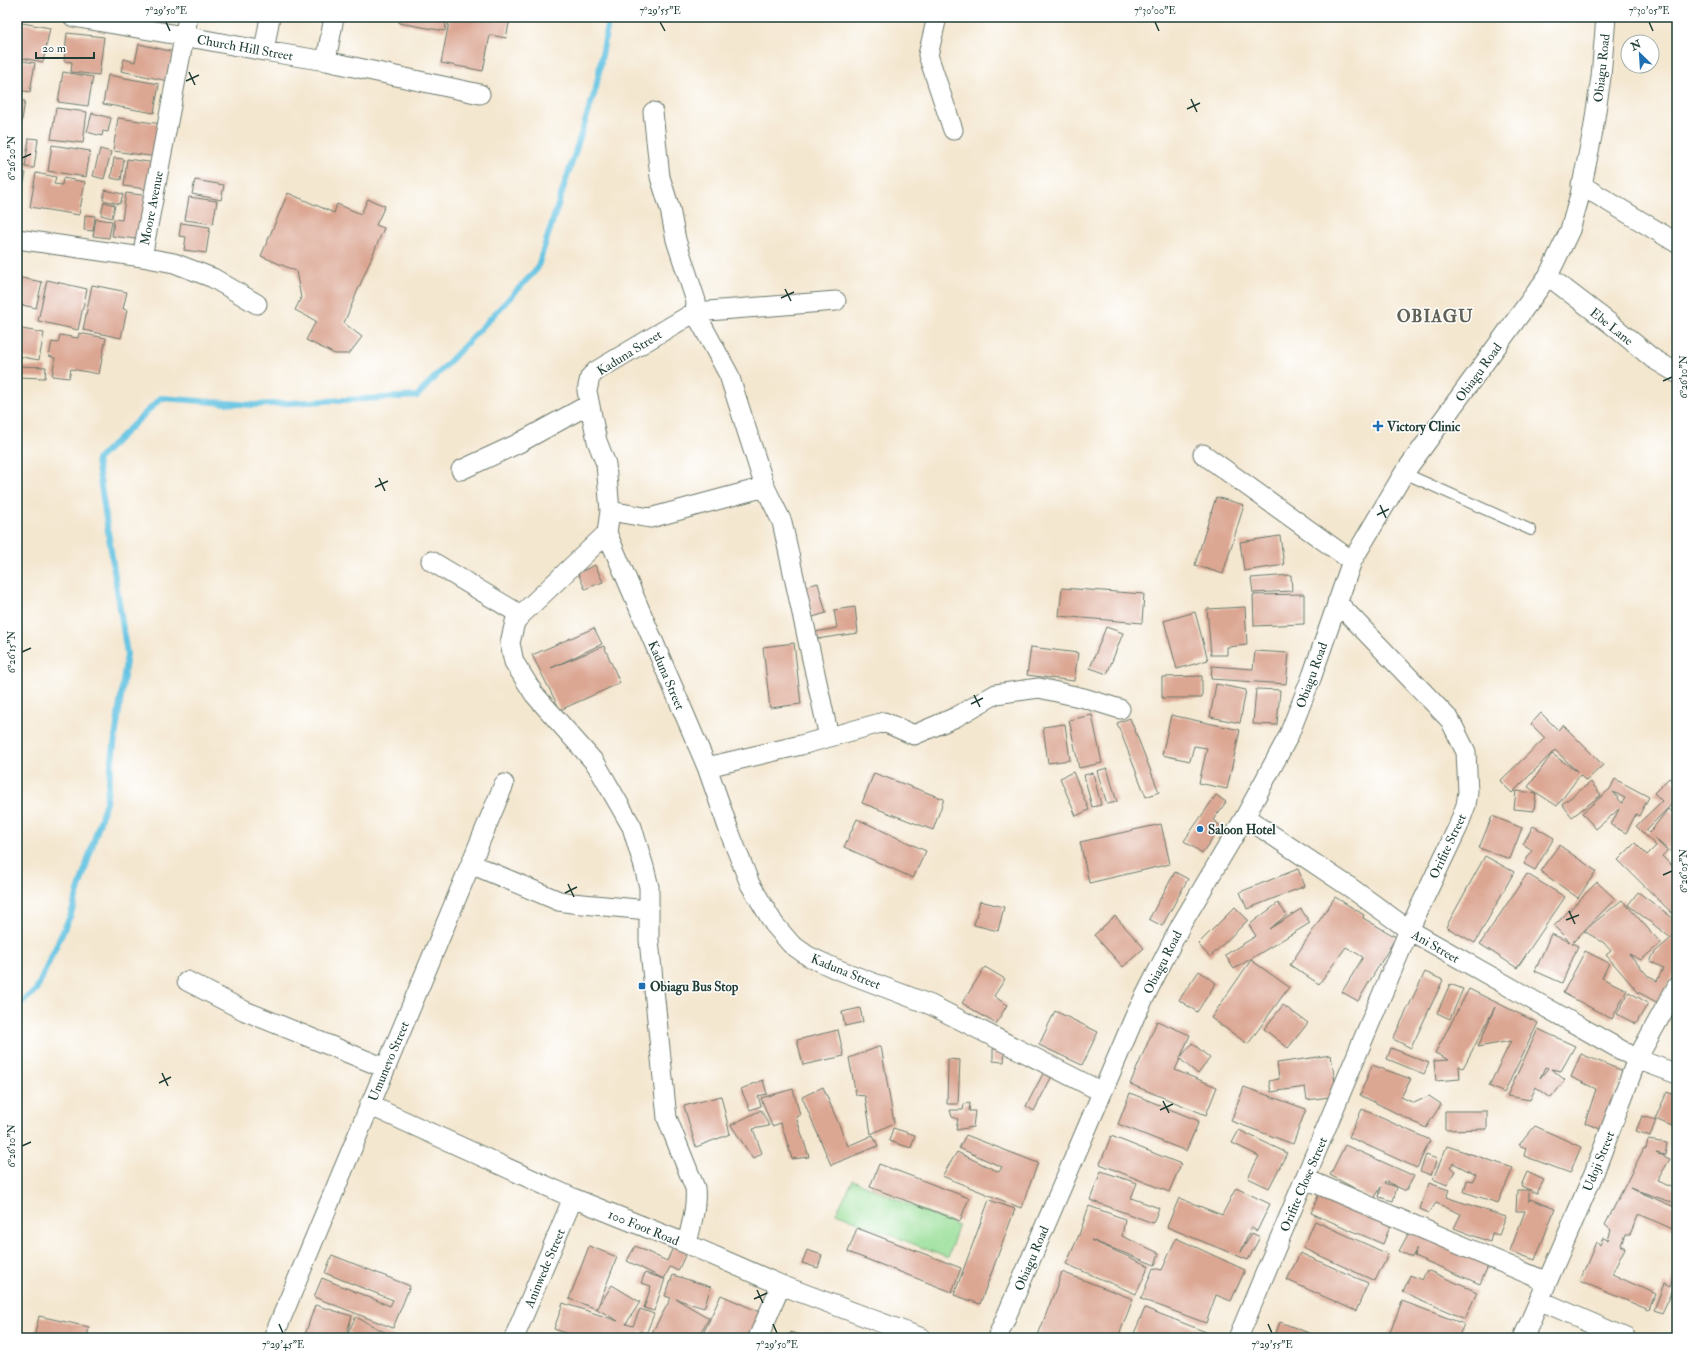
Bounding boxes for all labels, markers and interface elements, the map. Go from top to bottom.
text: 7°29'50"E [145,5,187,17]
text: 7°29'55"E [639,5,681,17]
text: 7°30'00"E [1134,5,1176,17]
text: 7°30'05"E [1629,5,1669,17]
street label: Church Hill Street [195,32,294,64]
street label: Obiagu Road [1590,32,1614,103]
scale bar [36,34,94,60]
north arrow [1620,34,1660,74]
text: N [1628,37,1644,54]
text: 20 m [42,41,67,56]
text: 6°26'20"N [6,136,18,180]
street label: Moore Avenue [137,169,167,247]
street label: Ebe Lane [1587,305,1637,349]
district label: OBIAGU [1397,306,1473,327]
street label: Kaduna Street [594,327,665,379]
street label: Obiagu Road [1452,340,1506,405]
text: 6°26'10"N [1678,355,1690,399]
place label: Victory Clinic [1386,419,1461,436]
marker: Victory Clinic [1372,420,1384,432]
text: 6°26'15"N [6,631,18,673]
street label: Kaduna Street [644,638,688,712]
street label: Obiagu Road [1293,640,1331,710]
street label: Orifite Street [1426,811,1470,881]
place label: Saloon Hotel [1208,822,1276,838]
marker: Saloon Hotel [1195,824,1205,834]
text: 6°26'05"N [1678,849,1690,893]
street label: Ani Street [1408,926,1462,967]
street label: Obiagu Road [1140,928,1186,997]
street label: Kaduna Street [808,951,883,993]
place label: Obiagu Bus Stop [650,979,739,996]
marker: Obiagu Bus Stop [637,981,647,991]
street label: Umunevo Street [365,1019,413,1104]
text: 6°26'10"N [6,1124,18,1168]
street label: Udoji Street [1580,1129,1618,1194]
street label: Orifite Close Street [1277,1135,1331,1234]
street label: 100 Foot Road [606,1206,682,1250]
street label: Obiagu Road [1011,1223,1053,1293]
street label: Aninwede Street [521,1226,569,1311]
text: 7°29'45"E [262,1339,304,1351]
text: 7°29'50"E [756,1339,798,1351]
text: 7°29'55"E [1251,1339,1293,1351]

